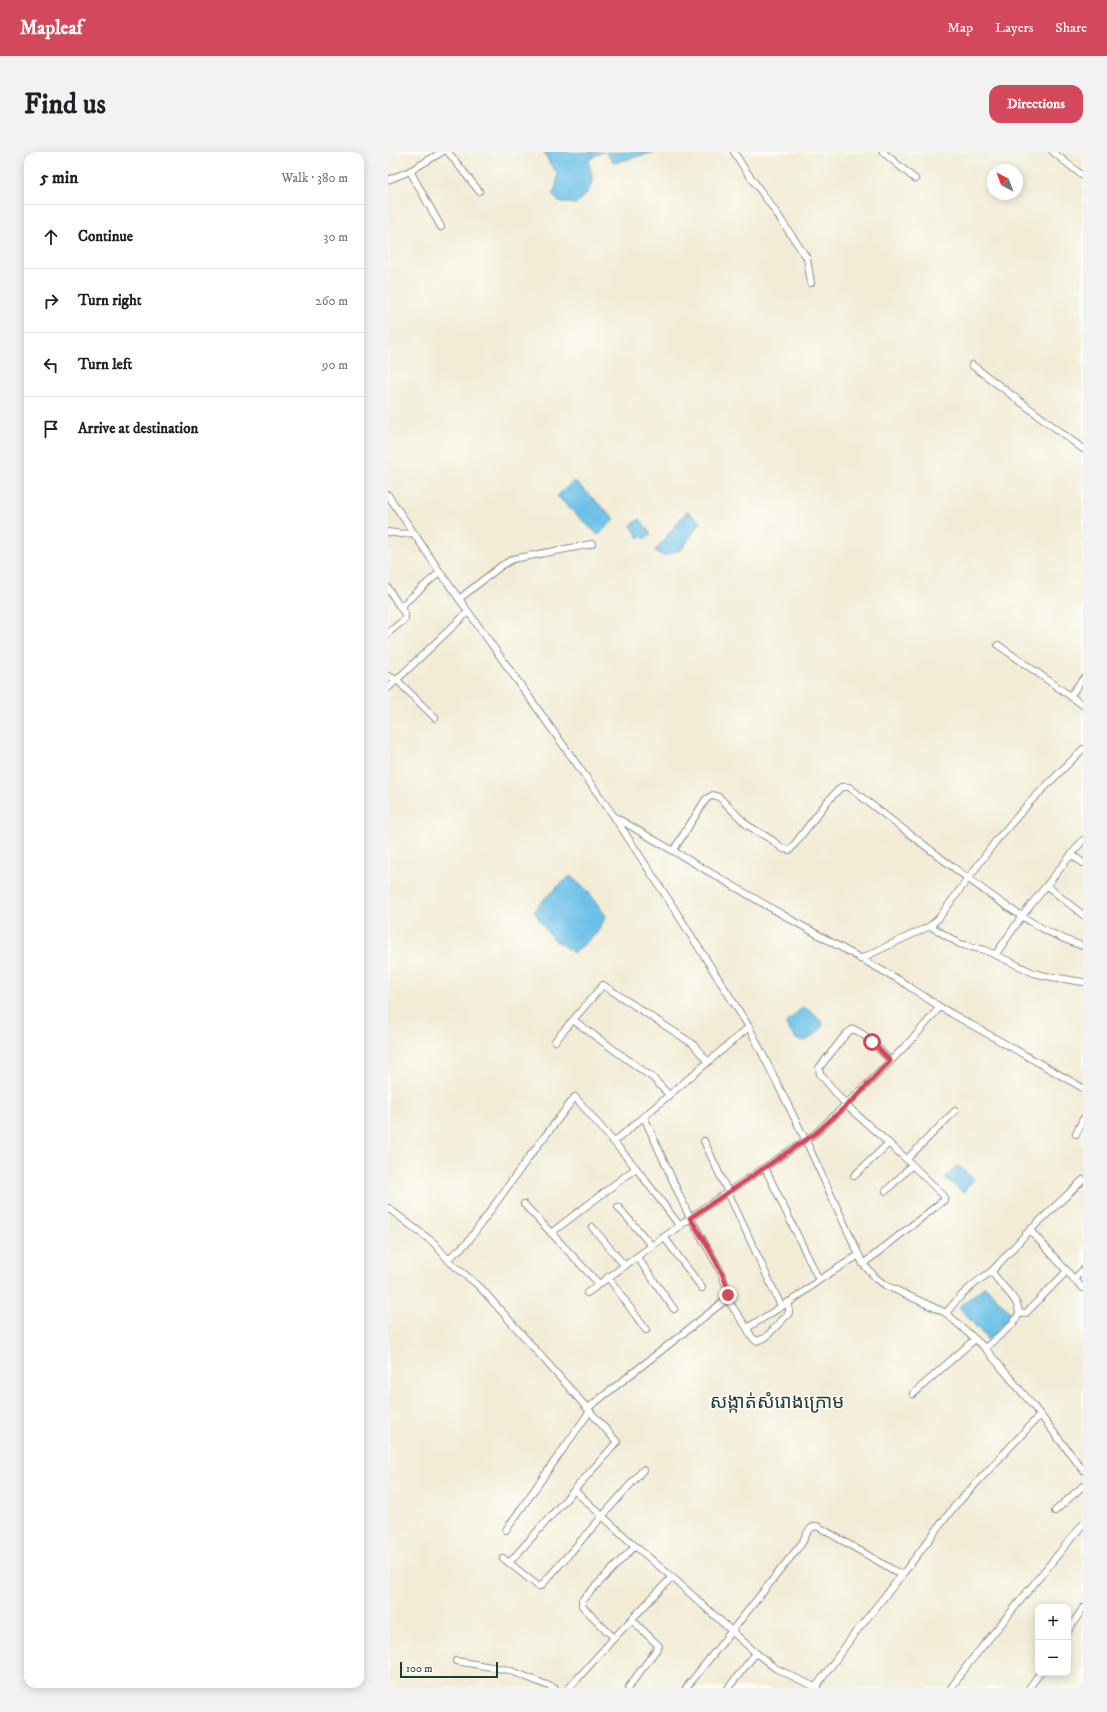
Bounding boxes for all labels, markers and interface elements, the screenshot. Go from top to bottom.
text: Mapleaf [20,17,83,40]
text: Map [947,19,973,37]
text: Layers [995,19,1033,37]
text: Share [1055,19,1087,37]
button: Directions [989,85,1083,123]
text: Find us [24,87,106,122]
north arrow [987,164,1023,200]
text: 5 min [40,167,78,189]
text: Walk · 380 m [281,170,348,186]
icon: ahead [40,226,62,248]
text: Continue [78,227,133,246]
text: 30 m [324,229,348,245]
icon: right [40,290,62,312]
text: Turn right [78,291,141,310]
text: 260 m [315,293,348,309]
icon: left [40,354,62,376]
text: Turn left [78,355,132,374]
text: 90 m [322,357,348,373]
icon: arrive [40,418,62,440]
text: Arrive at destination [78,419,198,438]
route start [863,1033,881,1051]
route end [719,1286,737,1304]
district label: សង្កាត់សំរោងក្រោម [710,1391,844,1414]
map controls [1035,1604,1071,1676]
button: + [1035,1604,1071,1640]
button: − [1035,1640,1071,1676]
scale bar [400,1660,498,1679]
text: 100 m [406,1662,432,1676]

